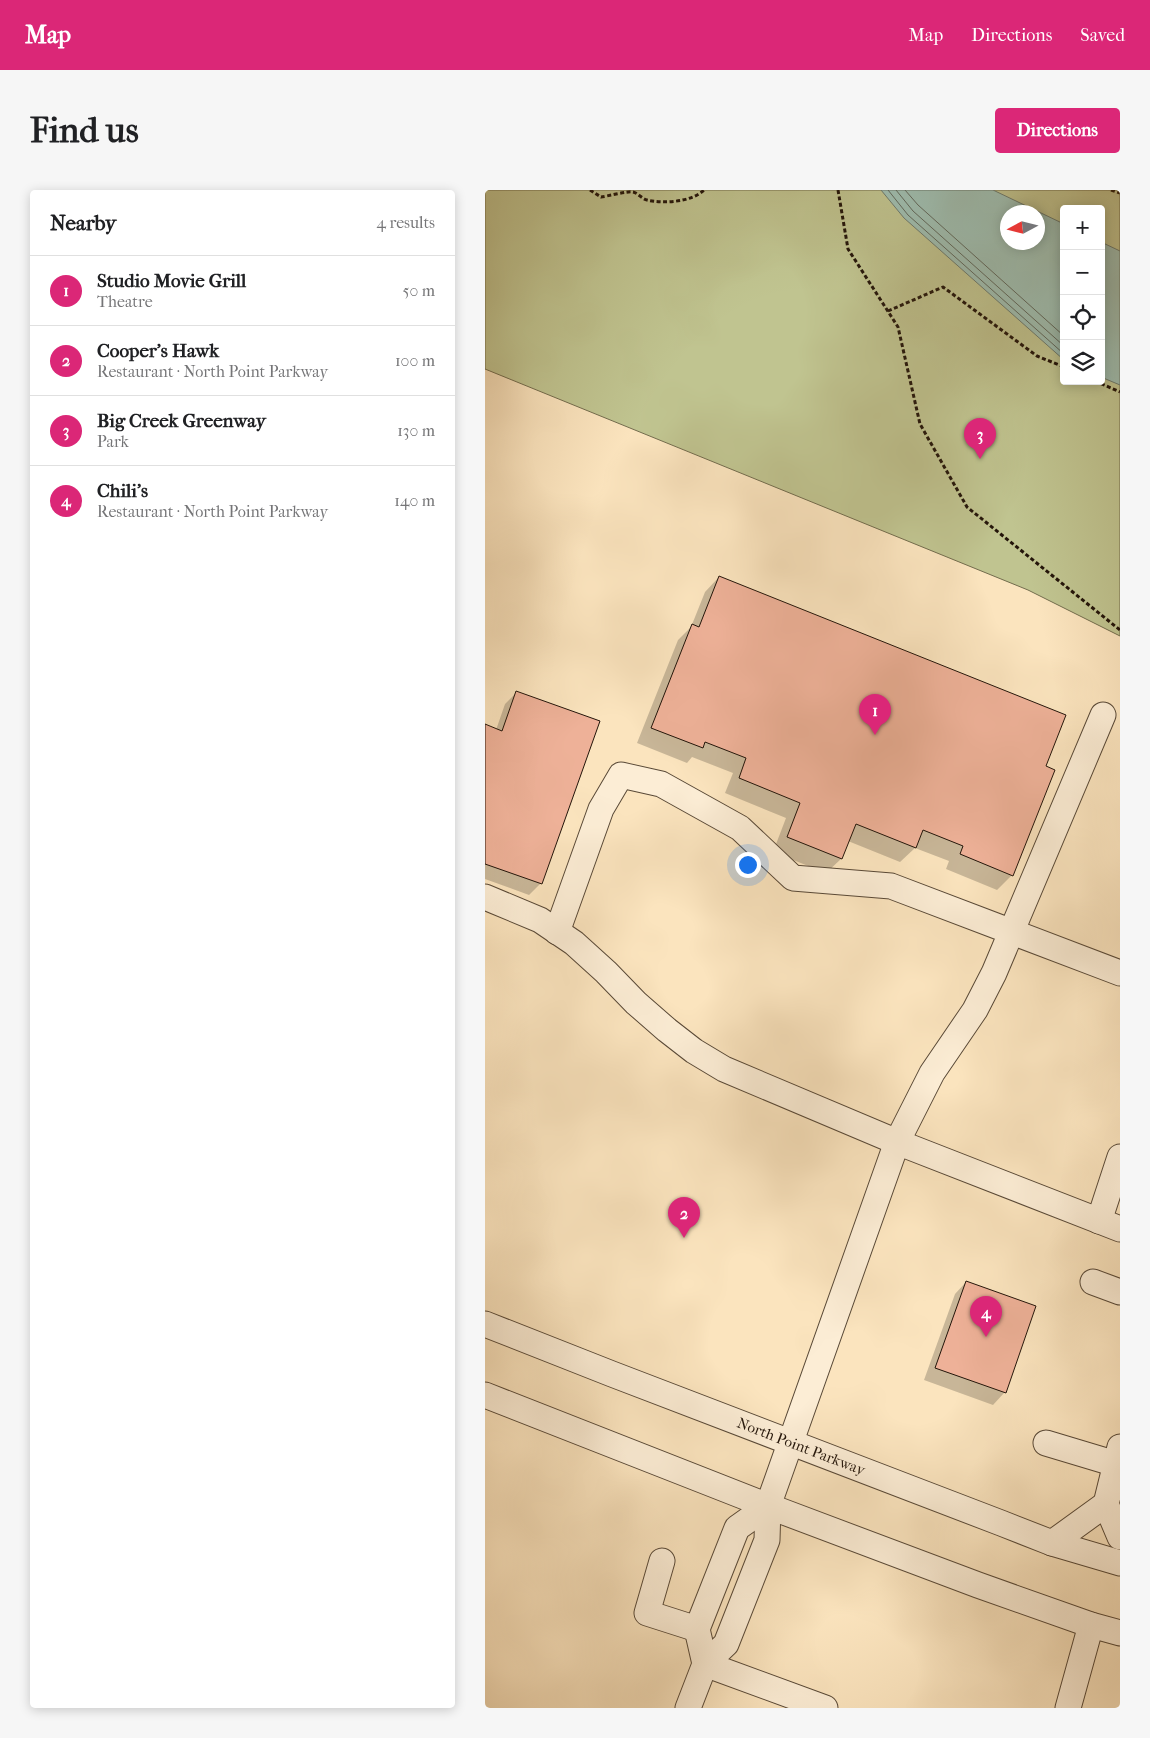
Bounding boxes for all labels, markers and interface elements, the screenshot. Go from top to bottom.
text: Map [25,21,71,49]
text: Map [909,25,943,46]
text: Directions [971,25,1052,46]
text: Saved [1080,25,1125,46]
button: Directions [995,108,1120,153]
text: Find us [30,110,139,151]
north arrow [1000,205,1045,250]
map controls [1060,205,1105,385]
button: + [1060,205,1105,250]
text: Nearby [50,211,116,235]
text: 4 results [377,213,435,232]
button: − [1060,250,1105,295]
text: Studio Movie Grill [97,270,246,292]
text: 1 [63,281,69,300]
text: 50 m [403,281,435,300]
text: Theatre [97,292,153,311]
button: locate [1060,295,1105,340]
text: Cooper's Hawk [97,340,219,362]
button: layers [1060,340,1105,385]
text: 2 [62,351,70,370]
text: 100 m [395,351,435,370]
text: Restaurant · North Point Parkway [97,362,328,381]
text: Big Creek Greenway [97,410,266,432]
pin: 3 [964,418,996,459]
text: 3 [63,421,69,440]
text: 130 m [397,421,435,440]
text: Park [97,432,129,451]
text: Chili's [97,480,148,502]
text: 4 [61,491,71,510]
text: 140 m [394,491,435,510]
text: Restaurant · North Point Parkway [97,502,328,521]
pin: 1 [859,694,891,735]
your location [735,852,761,878]
pin: 2 [668,1197,700,1238]
pin: 4 [970,1296,1002,1337]
street label: North Point Parkway [735,1414,869,1479]

